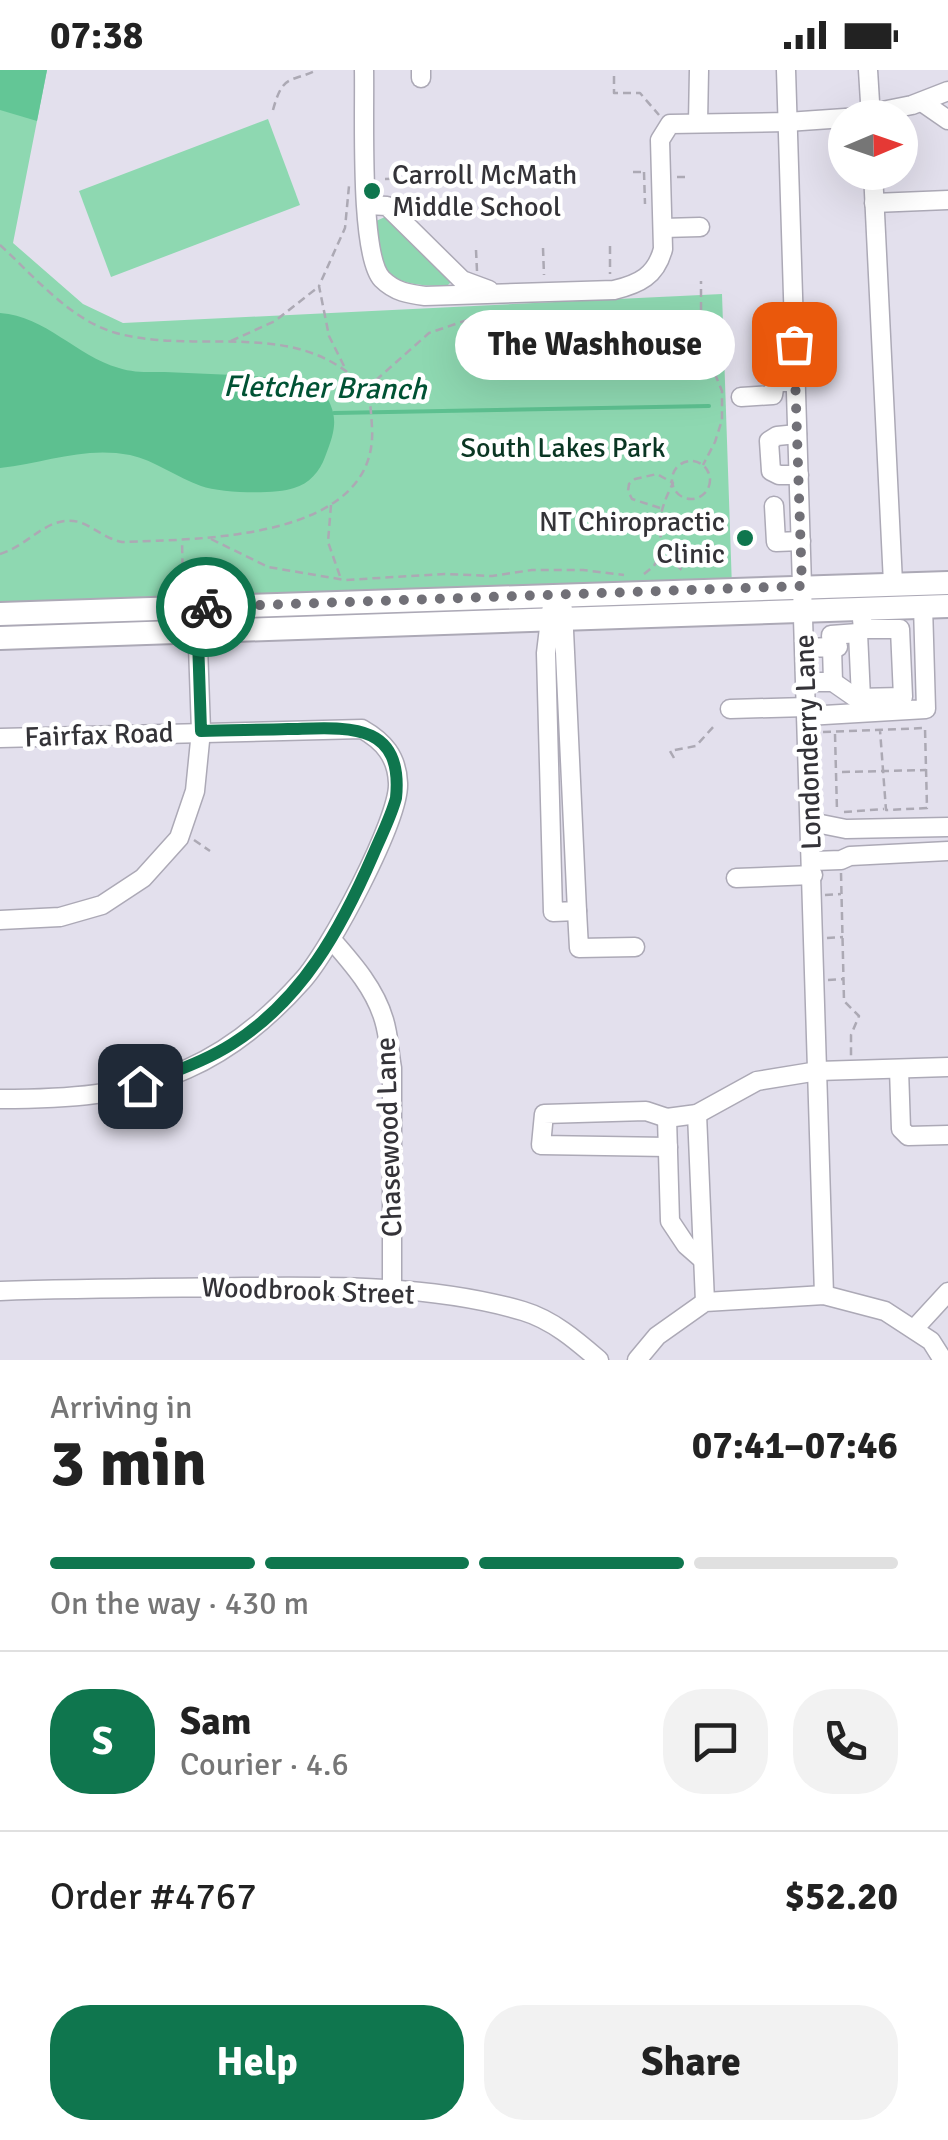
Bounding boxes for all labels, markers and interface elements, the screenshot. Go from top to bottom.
text: 07:38 [50,12,143,59]
north arrow [828,100,918,190]
map controls [828,100,918,190]
place label: Carroll McMath Middle School [392,158,577,224]
marker: Carroll McMath Middle School [361,180,383,202]
pin [752,302,837,387]
callout: The Washhouse [454,309,734,379]
icon: bag [767,317,822,372]
text: The Washhouse [488,325,702,364]
water label: Fletcher Branch [223,368,428,408]
park label: South Lakes Park [461,431,665,465]
place label: NT Chiropractic Clinic [539,505,725,571]
marker: NT Chiropractic Clinic [734,527,756,549]
courier [156,557,256,657]
icon: bike [179,580,234,635]
street label: Londonderry Lane [787,634,829,850]
street label: Fairfax Road [24,715,174,755]
street label: Chasewood Lane [369,1036,409,1238]
pin [98,1044,183,1129]
icon: home [113,1059,168,1114]
street label: Woodbrook Street [201,1270,415,1312]
text: Arriving in [50,1388,192,1427]
text: 07:41–07:46 [692,1422,898,1469]
text: 3 min [50,1424,207,1504]
text: On the way · 430 m [50,1584,309,1623]
button: chat [663,1689,768,1794]
button: phone [793,1689,898,1794]
text: Sam [180,1698,251,1745]
text: S [92,1718,113,1765]
text: Courier · 4.6 [180,1745,349,1784]
text: Order #4767 [50,1873,257,1920]
text: $52.20 [785,1873,898,1920]
button: Help [50,2005,464,2120]
button: Share [484,2005,898,2120]

